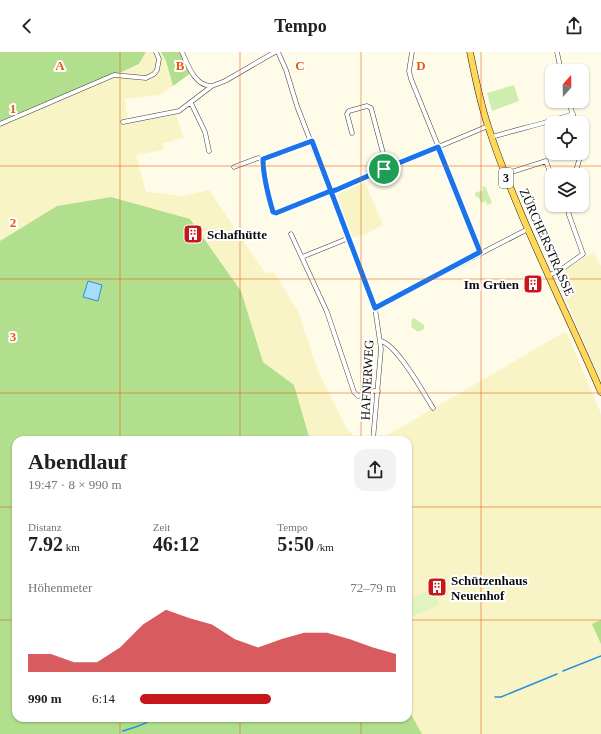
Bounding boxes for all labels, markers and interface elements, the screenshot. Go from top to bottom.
icon: back [16,15,38,37]
icon: share [563,15,585,37]
text: Tempo [274,16,327,36]
text: A [55,58,65,73]
text: B [176,58,185,73]
text: C [295,58,305,73]
text: D [416,58,426,73]
north arrow [545,64,589,108]
map controls [545,64,589,212]
text: 1 [10,101,16,116]
button: locate [545,116,589,160]
pin [367,152,401,186]
icon: arrive [373,158,395,180]
road number: 3 [499,168,513,188]
button: layers [545,168,589,212]
street label: ZÜRCHERSTRASSE [516,186,578,298]
text: 2 [10,215,16,230]
building icon: Schafhütte [182,223,204,245]
place label: Schafhütte [207,227,267,242]
building icon: Im Grüen [522,273,544,295]
place label: Im Grüen [464,277,520,292]
text: 3 [10,329,17,344]
street label: HAFNERWEG [357,339,377,421]
text: Abendlauf [28,449,127,474]
button: share [354,449,396,491]
text: 19:47 · 8 × 990 m [28,477,122,492]
text: Distanz [28,521,62,533]
text: Zeit [153,521,170,533]
text: Tempo [277,521,308,533]
text: 7.92 [28,533,63,555]
text: 46:12 [153,533,199,555]
text: 5:50 [277,533,314,555]
text: km [63,541,80,553]
text: /km [314,541,334,553]
place label: Schützenhaus Neuenhof [451,573,528,603]
building icon: Schützenhaus Neuenhof [426,576,448,598]
text: Höhenmeter [28,580,92,595]
text: 72–79 m [350,580,396,595]
text: 990 m [28,691,62,706]
text: 6:14 [92,691,115,706]

